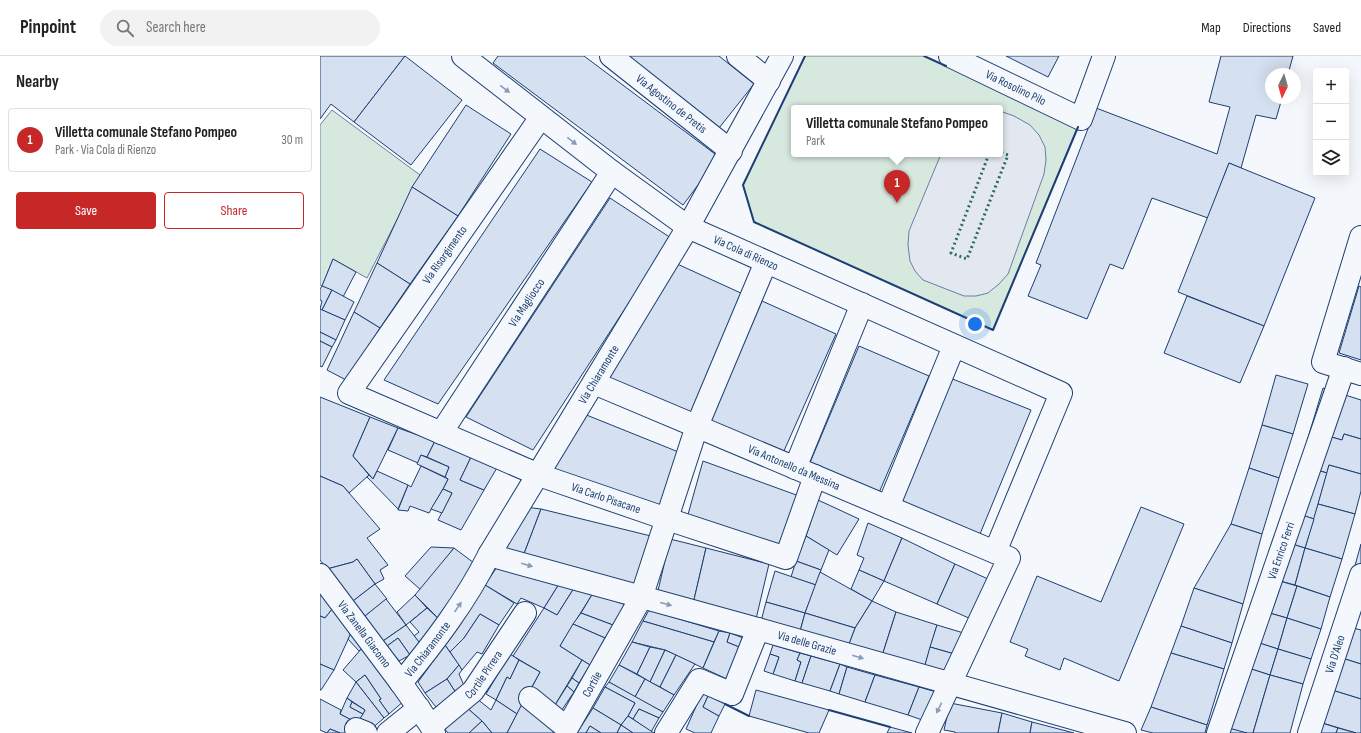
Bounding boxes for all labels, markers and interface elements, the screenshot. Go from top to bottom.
search box [100,10,380,46]
text: Pinpoint [20,16,76,39]
icon: search [114,17,136,39]
text: Search here [146,18,206,37]
text: Map [1201,19,1221,36]
text: Directions [1243,19,1291,36]
text: Saved [1313,19,1341,36]
street label: Via Rosolino Pilo [983,67,1048,109]
north arrow [1265,68,1301,104]
map controls [1313,68,1349,176]
button: + [1313,68,1349,104]
street label: Via Agostino de Pretis [633,71,710,137]
text: Nearby [16,72,59,92]
one-way arrow [499,84,510,93]
button: − [1313,104,1349,140]
popup [791,105,1003,157]
text: Villetta comunale Stefano Pompeo [806,114,988,133]
text: Villetta comunale Stefano Pompeo [55,123,237,142]
text: 1 [27,132,33,148]
text: 30 m [281,132,303,148]
text: Park [806,133,825,149]
one-way arrow [567,137,577,145]
button: layers [1313,140,1349,176]
text: Park · Via Cola di Rienzo [55,142,156,158]
pin: 1 [884,170,910,203]
button: Save [16,192,156,229]
button: Share [164,192,304,229]
street label: Via Risorgimento [419,223,471,287]
street label: Via Cola di Rienzo [711,232,781,274]
street label: Via Magliocco [505,275,548,330]
your location [965,314,985,334]
street label: Via Chiaramonte [575,342,622,407]
street label: Via Antonello da Messina [746,441,843,494]
street label: Via Carlo Pisacane [569,479,643,517]
street label: Via Enrico Ferri [1264,520,1298,581]
one-way arrow [521,563,533,569]
street label: Via Zanella Giacomo [334,598,394,671]
one-way arrow [660,601,672,607]
one-way arrow [454,602,462,612]
street label: Via Chiaramonte [401,618,454,680]
street label: Via delle Grazie [776,627,838,658]
street label: Via D'Aleo [1322,633,1348,675]
street label: Cortile Pirrera [462,647,506,702]
one-way arrow [853,654,865,660]
street label: Cortile [579,669,605,700]
one-way arrow [936,703,942,714]

